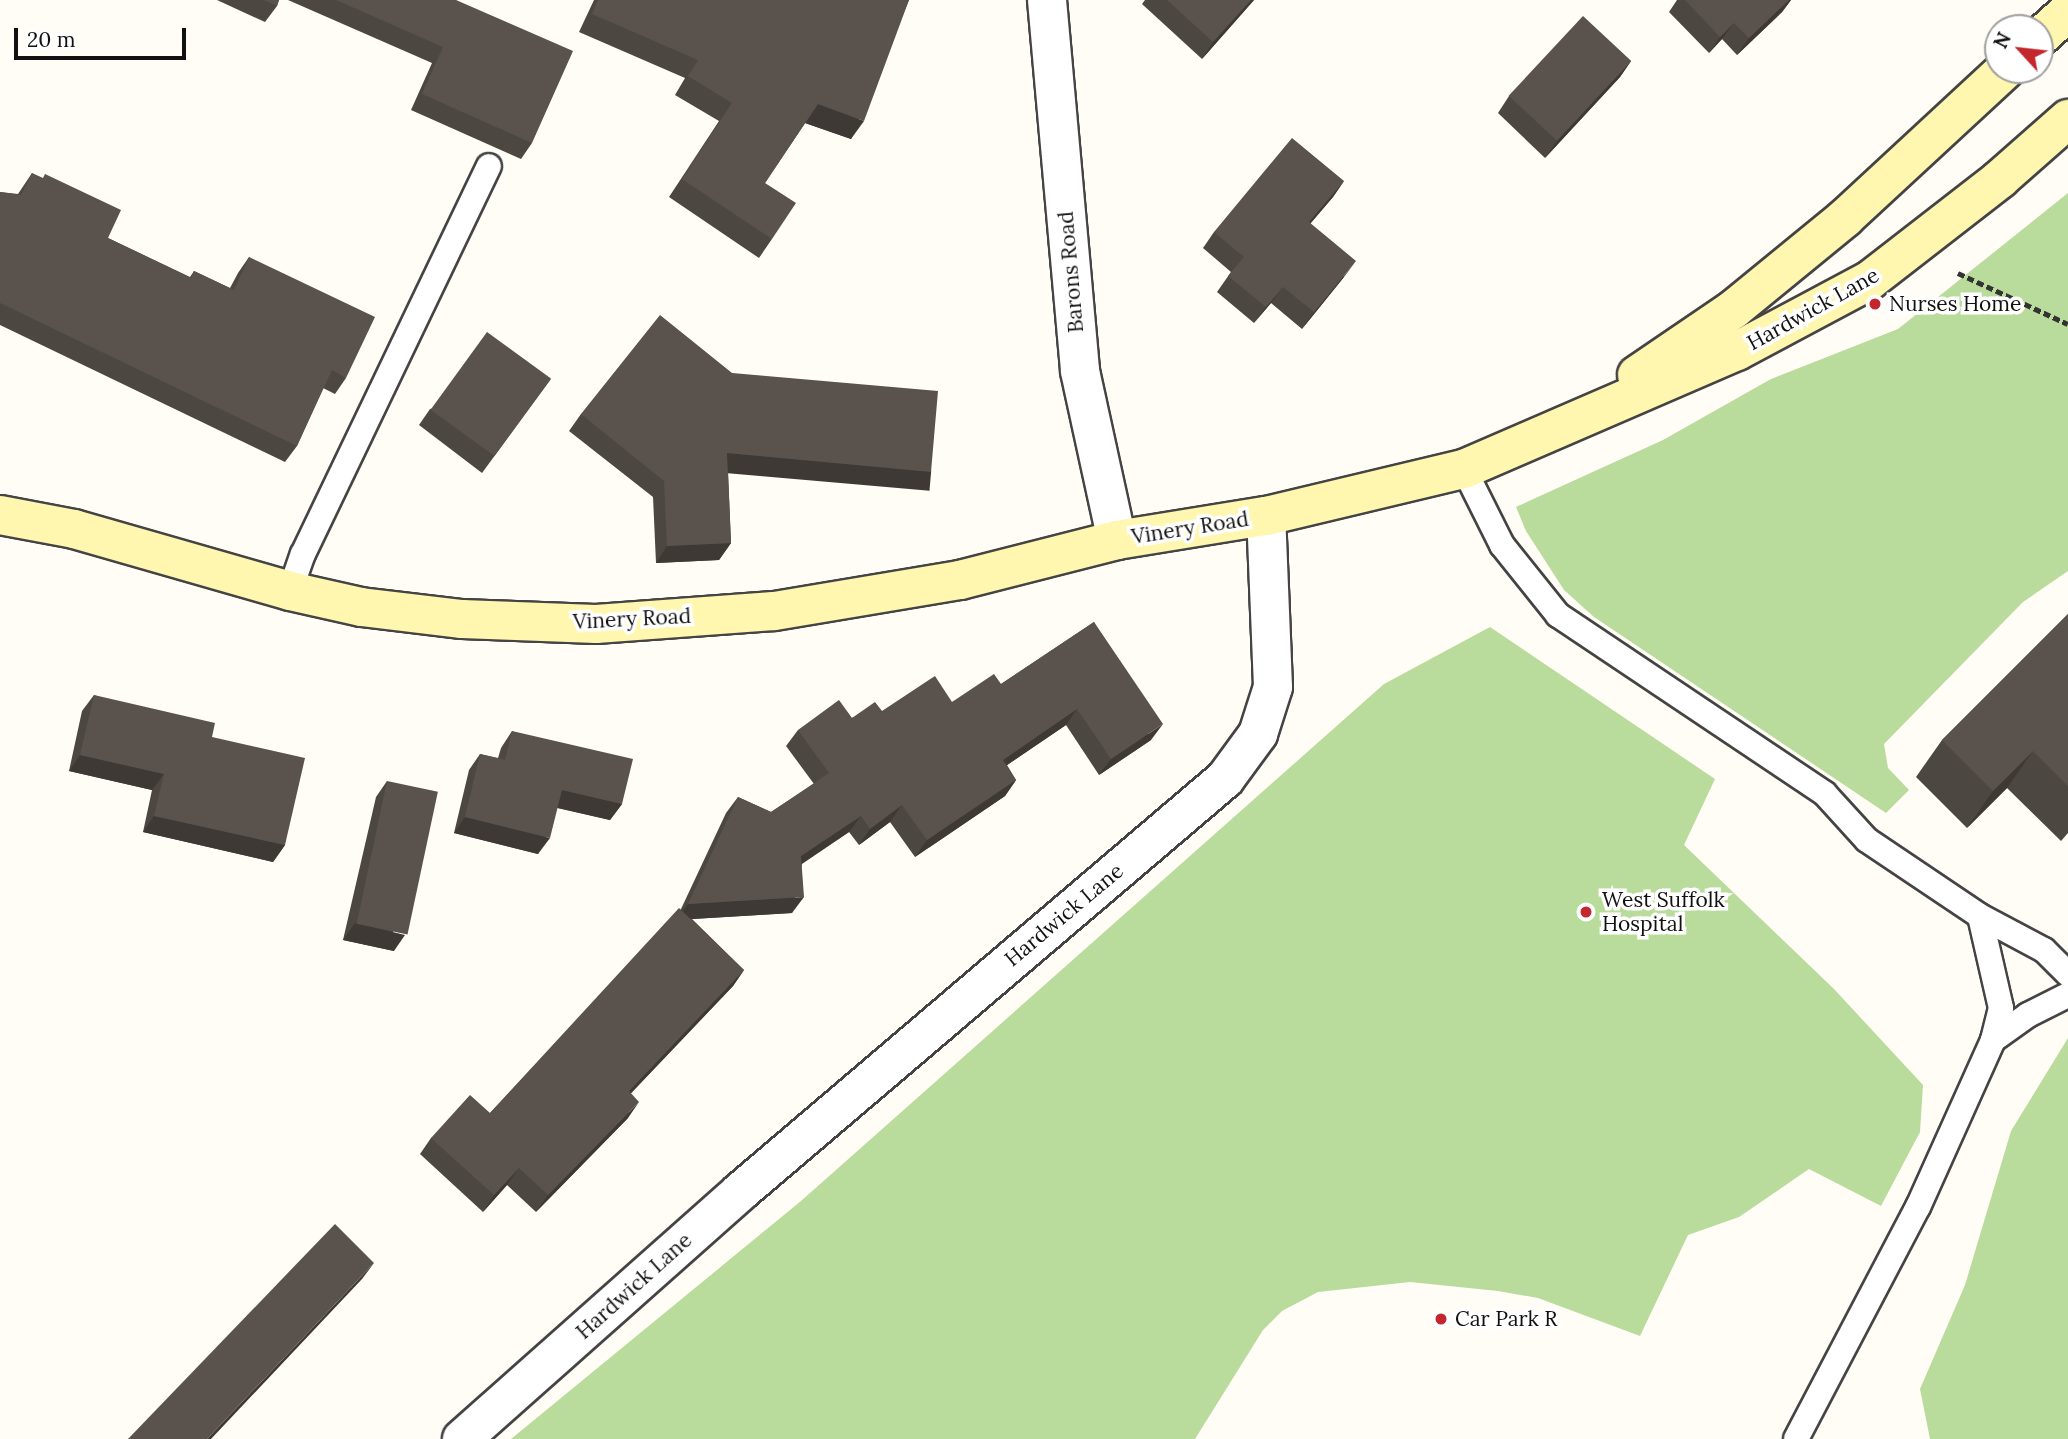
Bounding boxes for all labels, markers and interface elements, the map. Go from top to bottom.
scale bar [18,14,189,58]
north arrow [1984,14,2054,84]
text: 20 m [27,26,76,53]
text: N [1988,28,2016,52]
street label: Barons Road [1053,210,1089,334]
street label: Hardwick Lane [1743,262,1883,356]
place label: Nurses Home [1889,291,2021,317]
marker: Nurses Home [1867,296,1883,312]
street label: Vinery Road [1130,506,1250,550]
street label: Vinery Road [572,603,692,635]
street label: Hardwick Lane [1000,858,1128,972]
place label: West Suffolk Hospital [1602,887,1725,937]
marker: West Suffolk Hospital [1576,902,1596,922]
street label: Hardwick Lane [571,1228,697,1344]
place label: Car Park R [1455,1306,1558,1332]
marker: Car Park R [1433,1311,1449,1327]

